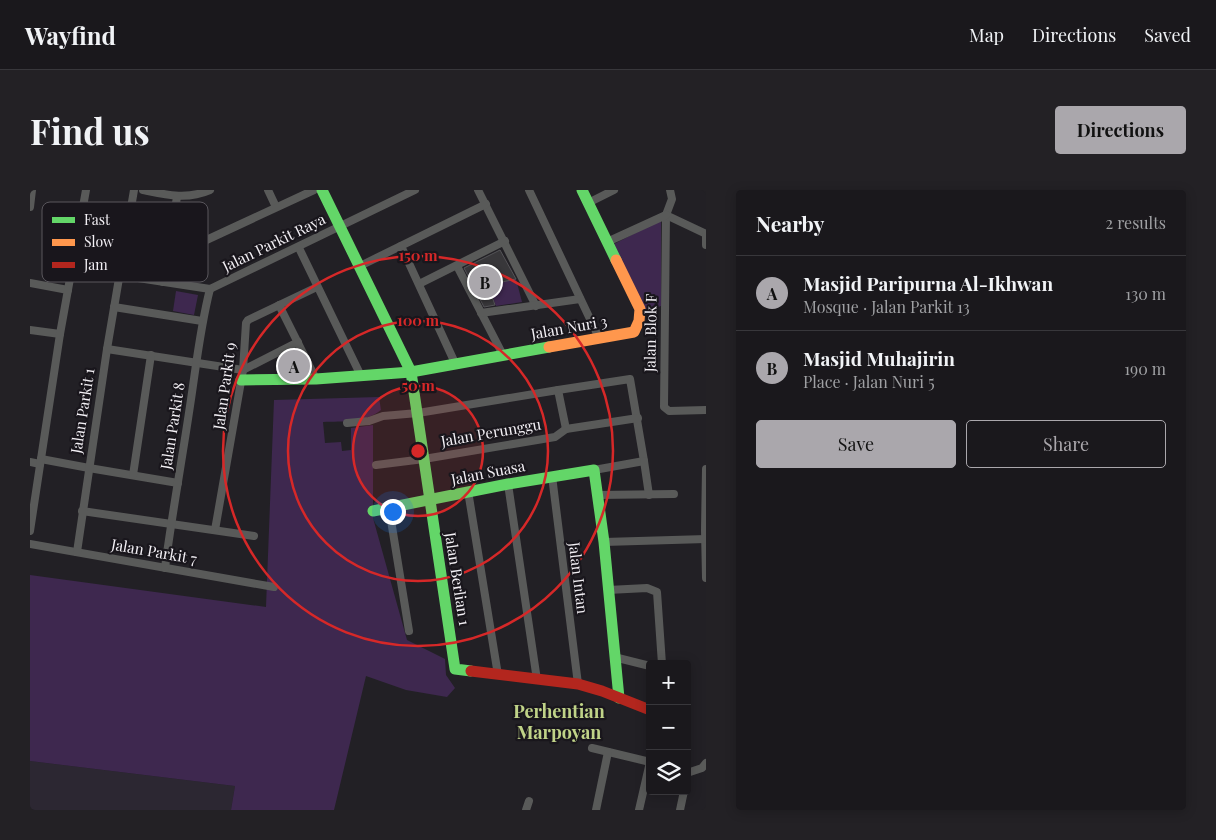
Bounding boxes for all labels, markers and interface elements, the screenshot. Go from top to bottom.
text: Wayfind [25,19,116,51]
text: Map [969,23,1004,47]
text: Directions [1032,23,1116,47]
text: Saved [1144,23,1191,47]
button: Directions [1055,106,1186,154]
text: Find us [30,107,150,154]
legend [42,202,208,282]
street label: Jalan Parkit Raya [218,208,329,276]
text: Nearby [756,209,825,237]
text: Fast [84,210,111,229]
text: 2 results [1106,212,1166,233]
text: Slow [84,232,114,251]
text: 150 m [398,245,438,265]
text: Jam [83,255,108,274]
pin: B [469,263,501,301]
text: Masjid Paripurna Al-Ikhwan [803,270,1053,296]
text: A [767,283,777,304]
text: 130 m [1125,283,1166,304]
street label: Jalan Blok F [639,293,661,373]
text: Mosque · Jalan Parkit 13 [803,296,970,317]
text: 100 m [397,310,440,330]
street label: Jalan Nuri 3 [528,310,609,344]
street label: Jalan Parkit 9 [208,341,240,432]
text: Masjid Muhajirin [803,345,955,371]
pin: A [278,347,310,385]
text: B [767,358,777,379]
text: 190 m [1124,358,1166,379]
street label: Jalan Parkit 1 [65,366,99,456]
text: Place · Jalan Nuri 5 [803,371,935,392]
text: 50 m [401,375,435,395]
street label: Jalan Parkit 8 [155,381,189,472]
street label: Jalan Perunggu [438,413,543,451]
button: Save [756,420,956,468]
button: Share [966,420,1166,468]
centre of rings [409,442,427,460]
street label: Jalan Suasa [448,455,527,489]
your location [380,499,406,525]
street label: Jalan Berlian 1 [441,530,475,627]
street label: Jalan Parkit 7 [109,533,199,568]
street label: Jalan Intan [565,540,593,615]
map controls [646,660,691,795]
button: + [646,660,691,705]
district label: Perhentian Marpoyan [513,699,605,744]
button: − [646,705,691,750]
button: layers [646,750,691,795]

